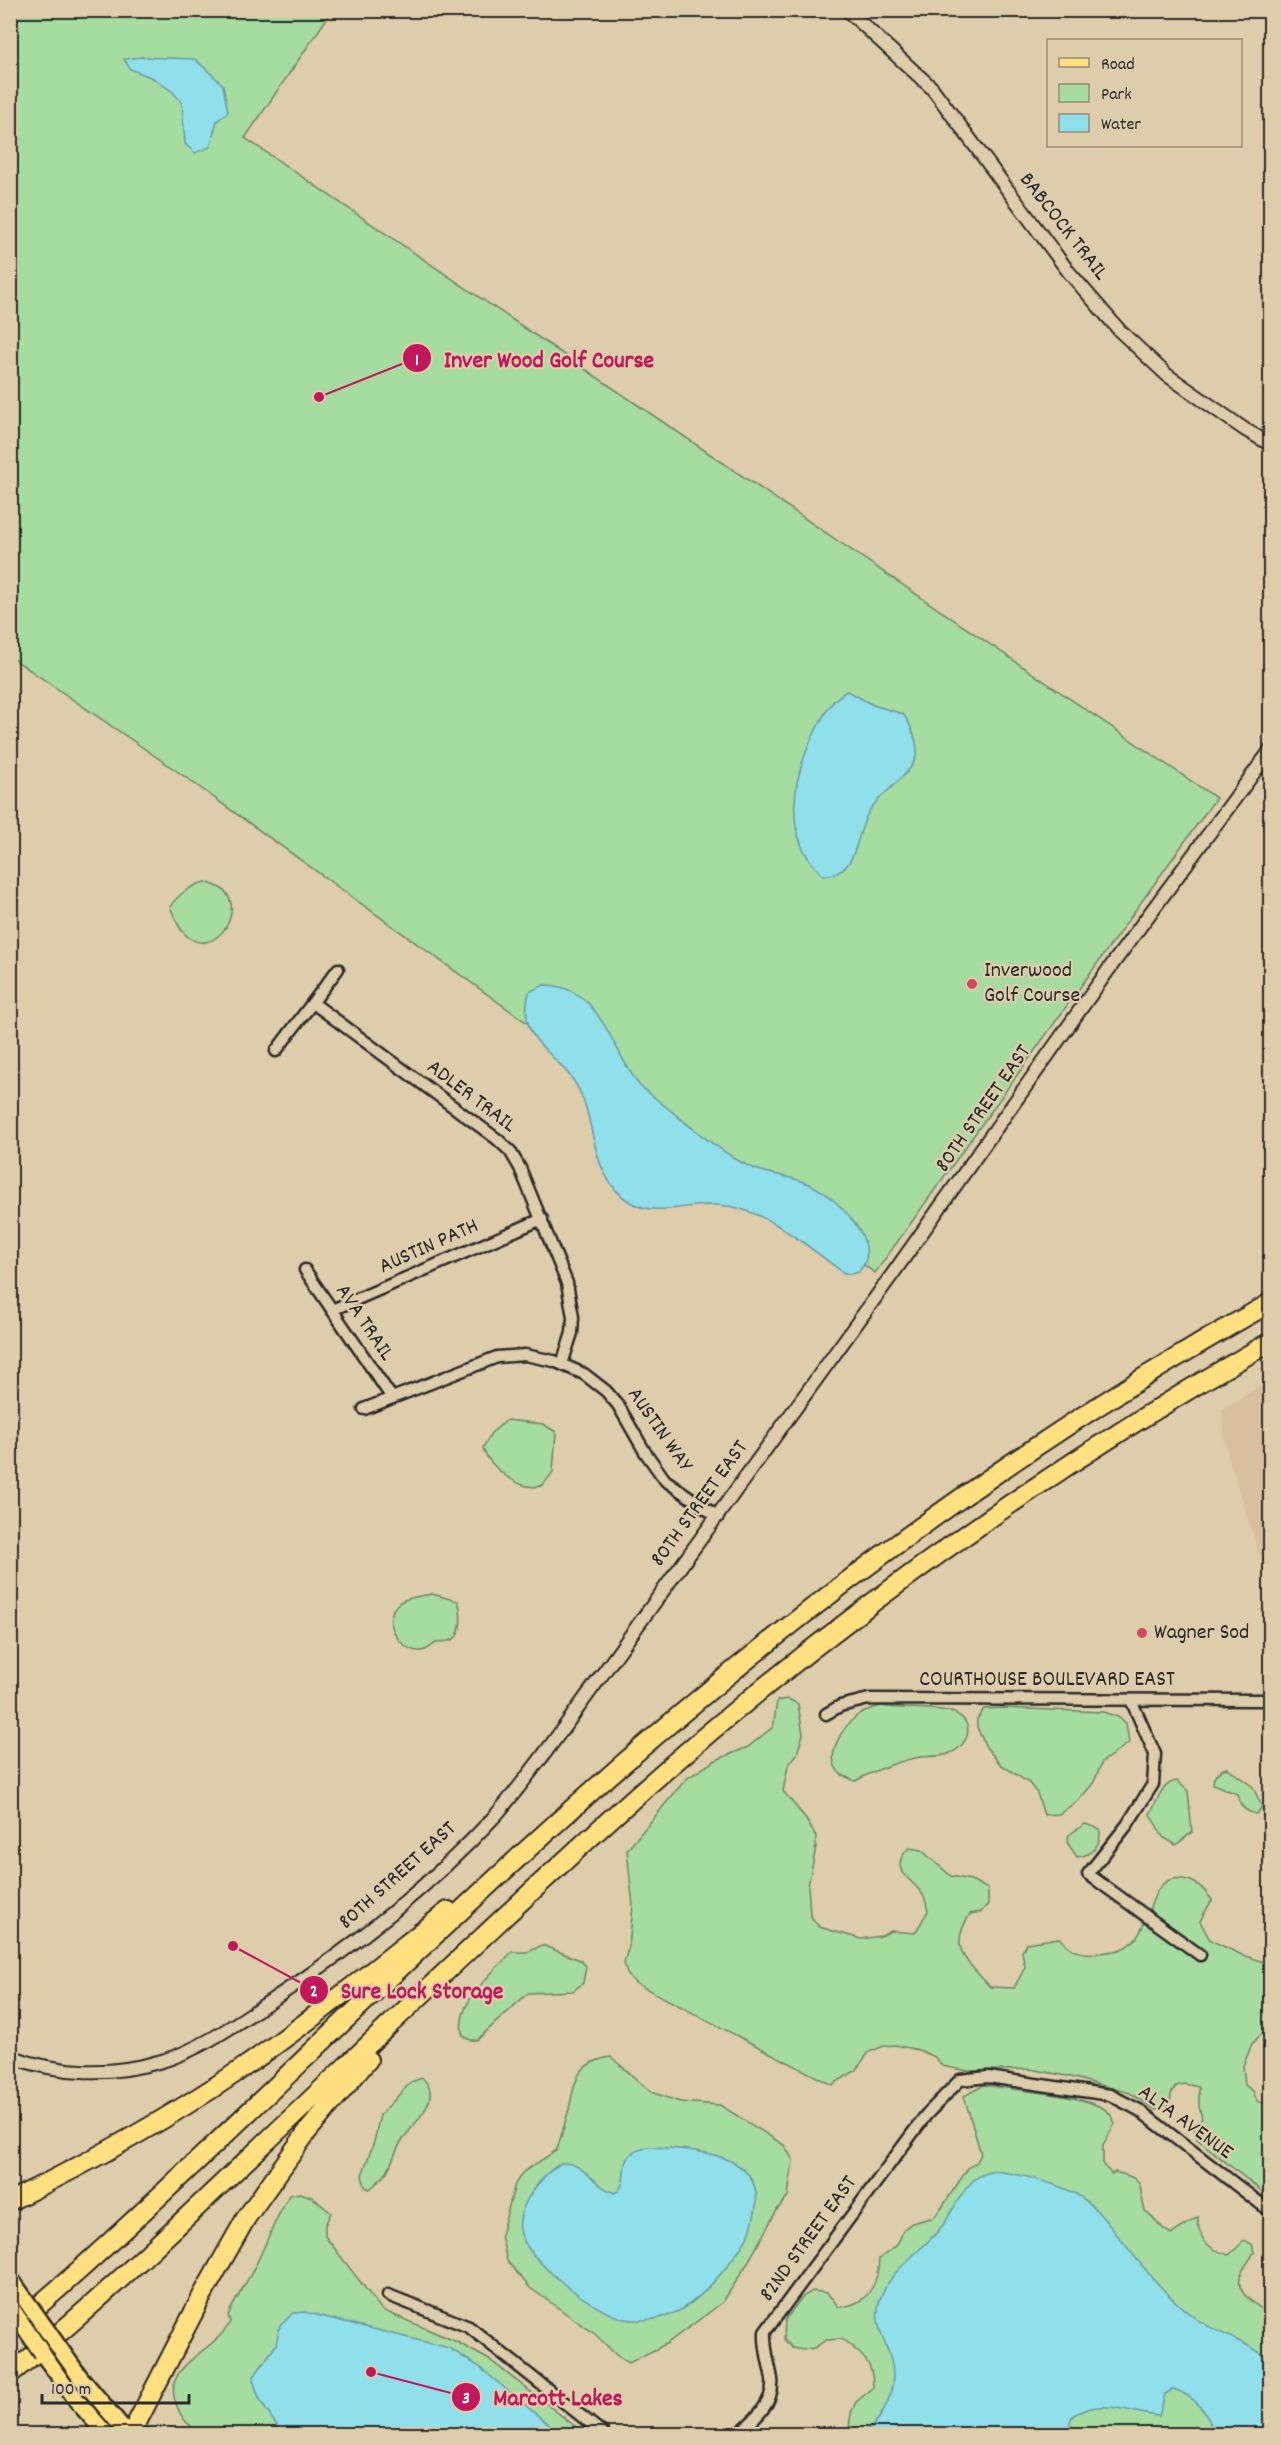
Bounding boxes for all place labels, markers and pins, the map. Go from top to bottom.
callout: Inver Wood Golf Course [402,337,666,379]
place label: Inverwood Golf Course [984,956,1080,1012]
marker: Inverwood Golf Course [965,977,979,991]
place label: Wagner Sod [1154,1618,1249,1649]
marker: Wagner Sod [1135,1626,1149,1640]
callout: Sure Lock Storage [299,1969,516,2011]
callout: Marcott Lakes [451,2376,635,2418]

